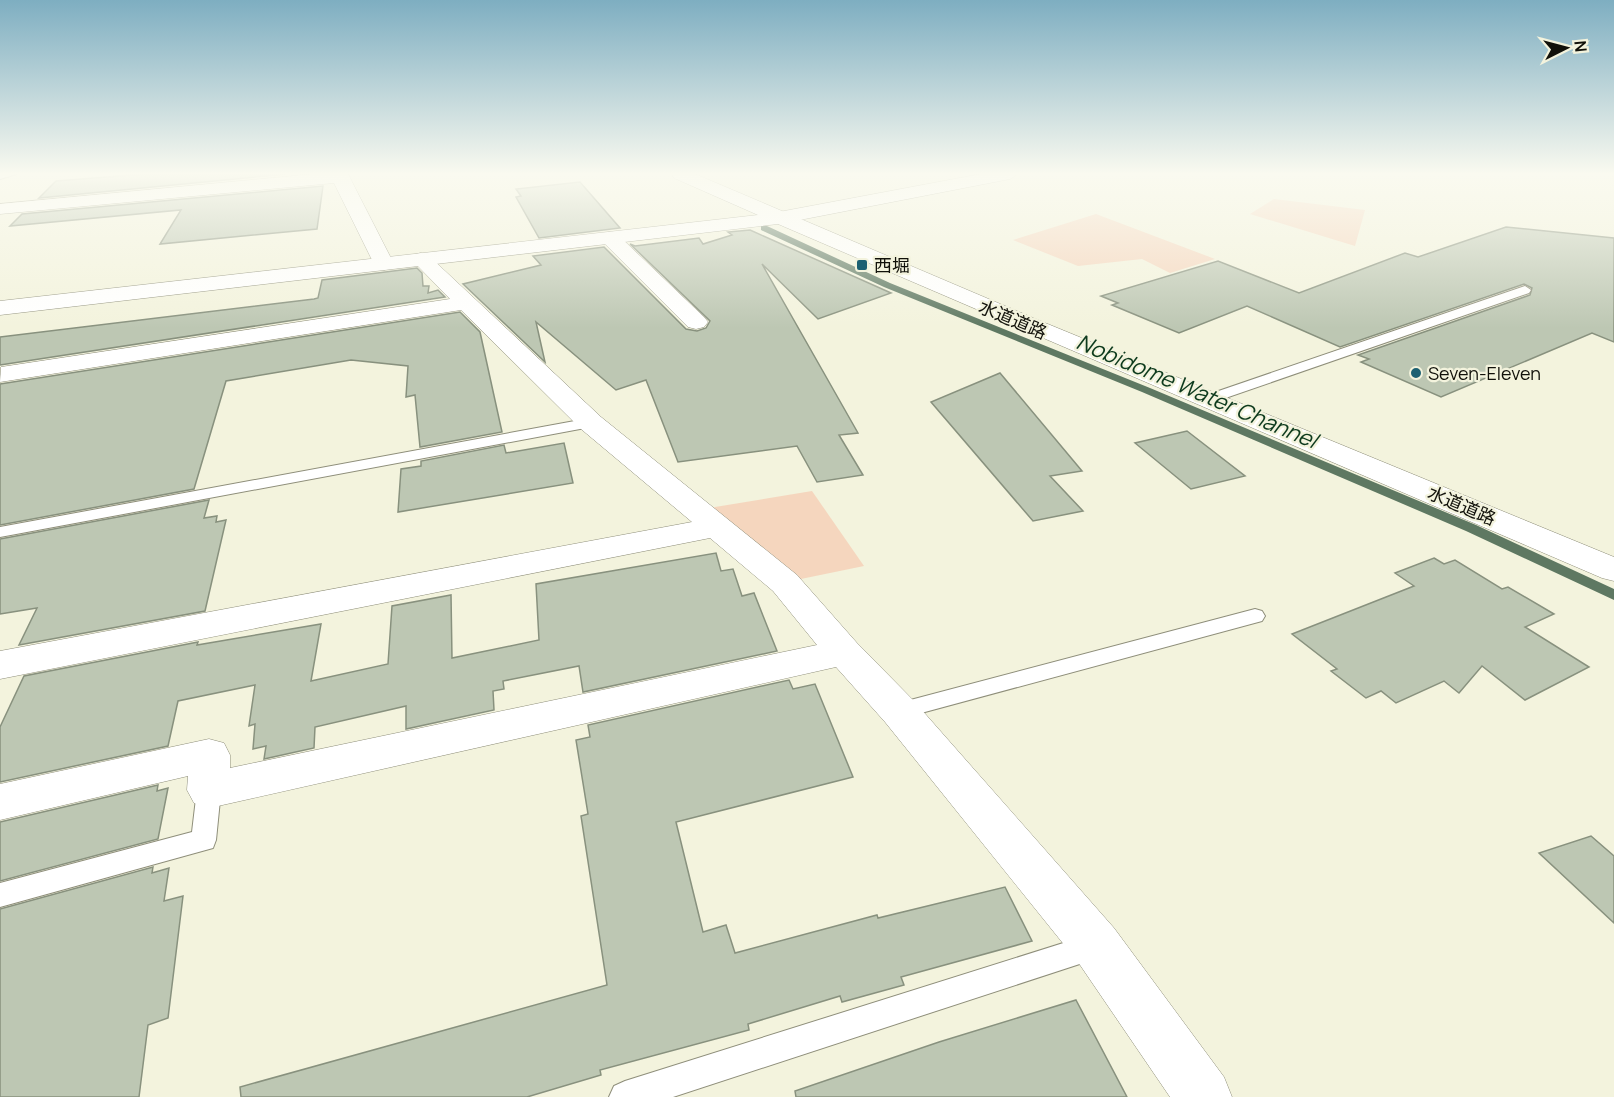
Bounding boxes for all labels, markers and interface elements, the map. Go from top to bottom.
north arrow [1536,18,1596,78]
text: N [1569,40,1592,53]
place label: 西堀 [874,253,910,277]
marker: 西堀 [855,258,869,272]
street label: 水道道路 [975,294,1051,344]
water label: Nobidome Water Channel [1072,327,1325,456]
place label: Seven-Eleven [1428,361,1541,385]
marker: Seven-Eleven [1409,366,1423,380]
street label: 水道道路 [1424,480,1500,530]

